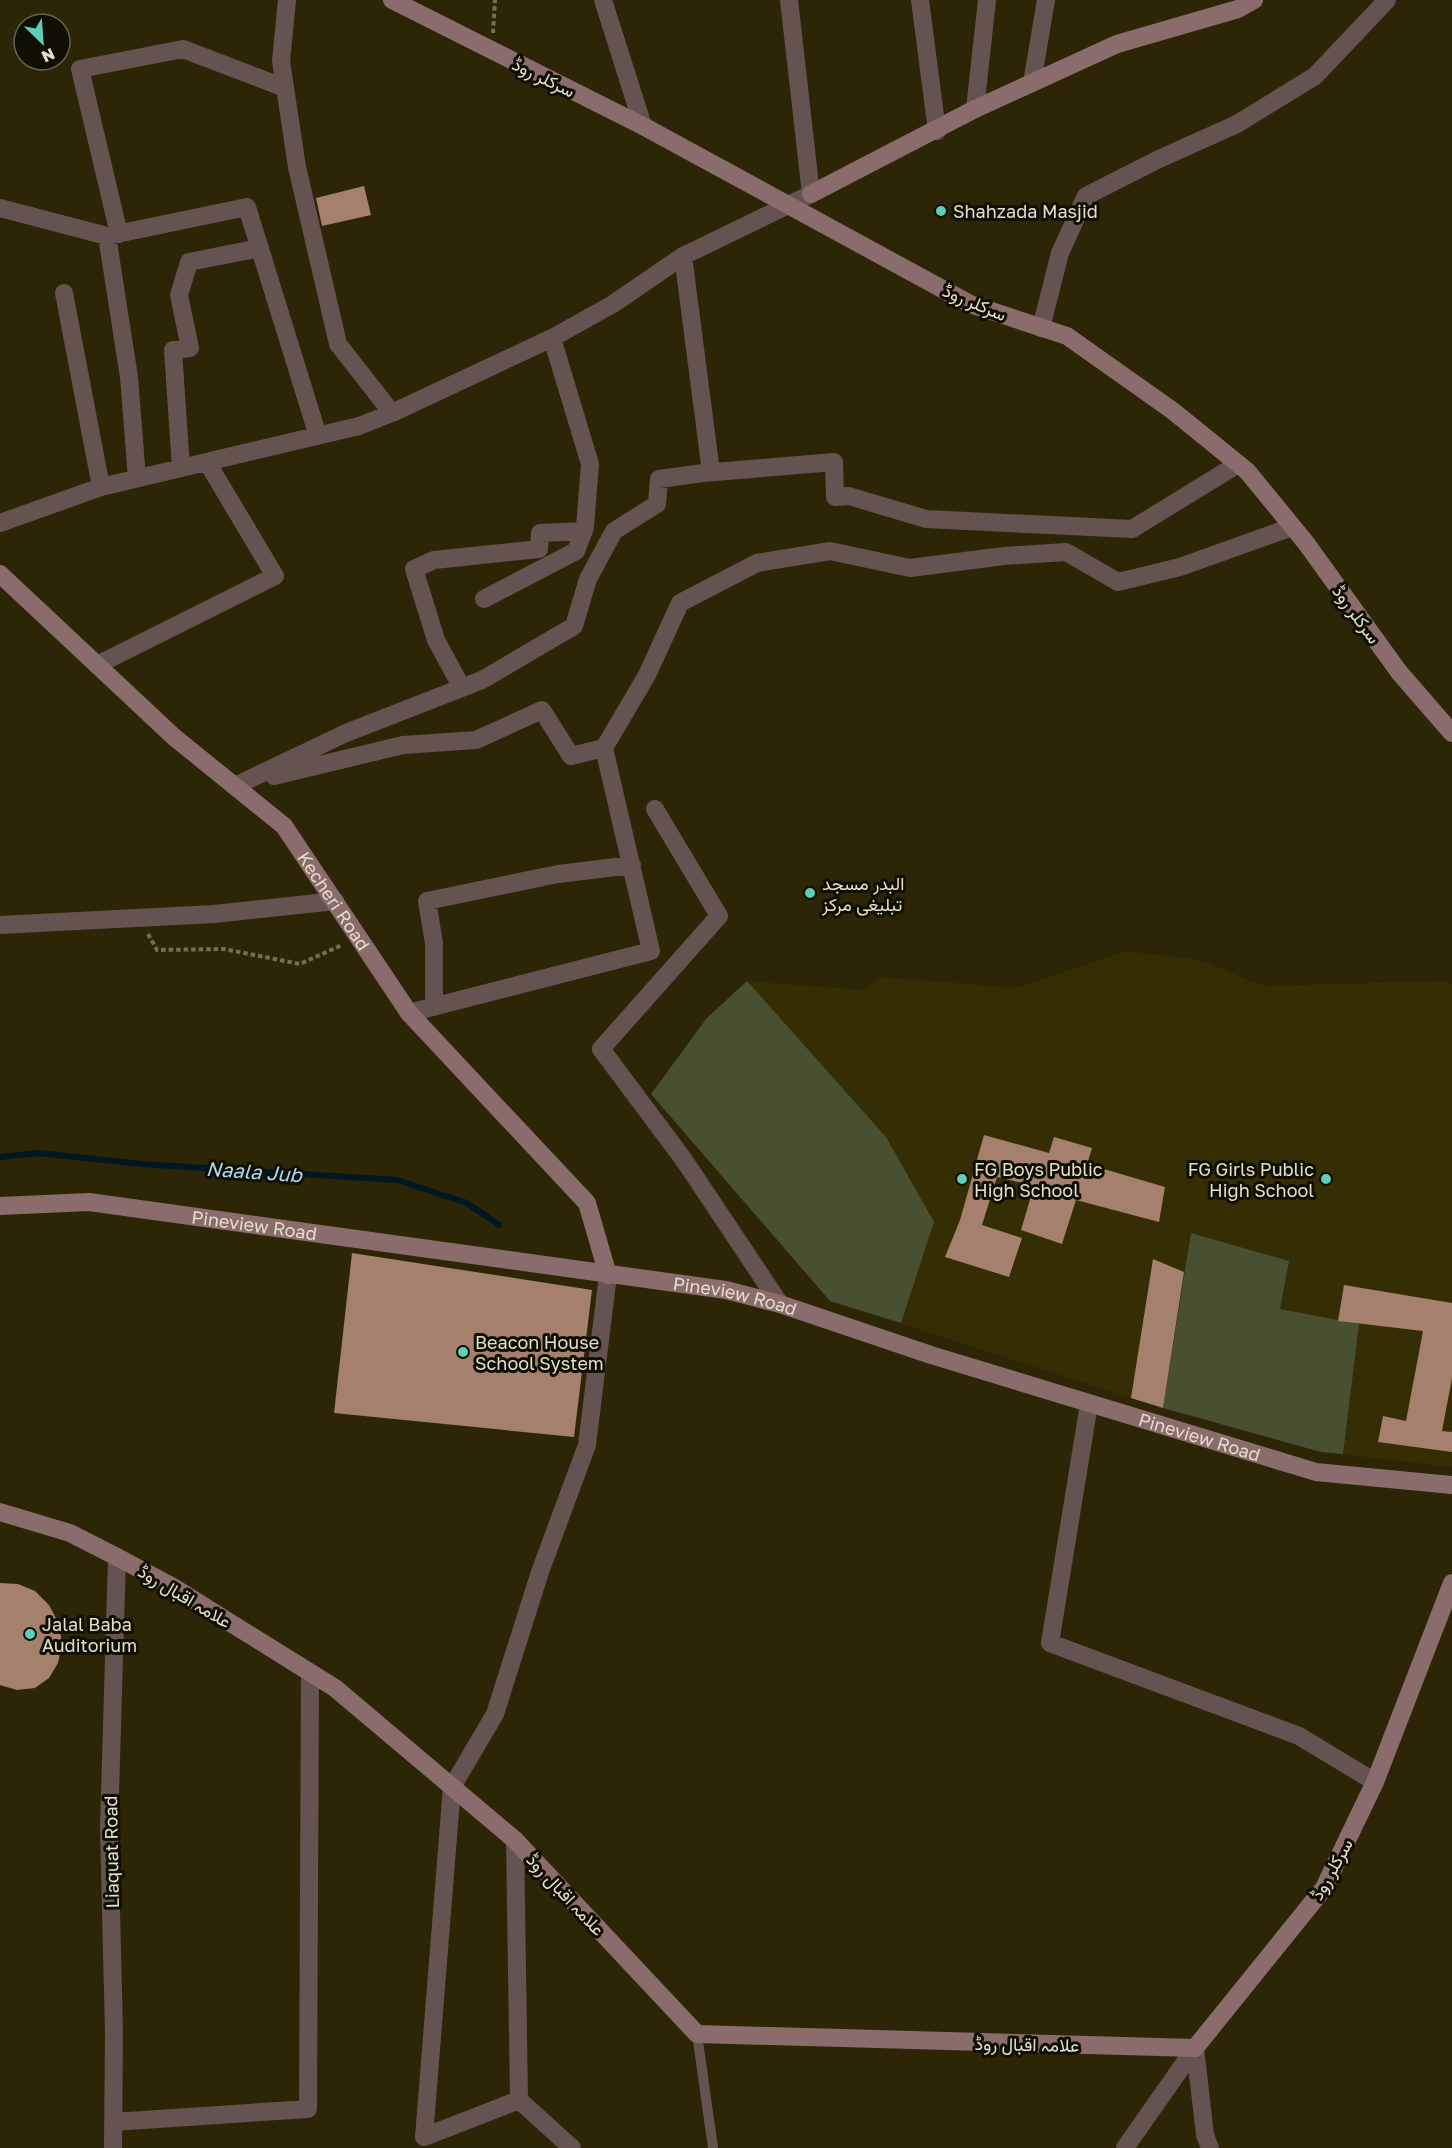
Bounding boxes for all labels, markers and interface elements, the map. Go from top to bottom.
north arrow [12,12,72,72]
text: N [39,44,58,67]
street label: سرکلر روڈ [509,52,579,103]
place label: Shahzada Masjid [953,200,1098,222]
marker: Shahzada Masjid [934,204,948,218]
street label: سرکلر روڈ [939,279,1010,326]
street label: سرکلر روڈ [1328,580,1386,648]
street label: Kecheri Road [293,847,375,955]
place label: البدر مسجد تبلیغی مرکز [821,872,904,916]
marker: البدر مسجد تبلیغی مرکز [803,886,817,900]
water label: Naala Jub [205,1156,304,1186]
place label: FG Boys Public High School [974,1158,1103,1201]
place label: FG Girls Public High School [1188,1158,1314,1201]
marker: FG Boys Public High School [955,1172,969,1186]
marker: FG Girls Public High School [1319,1172,1333,1186]
street label: Pineview Road [190,1205,318,1244]
street label: Pineview Road [672,1272,800,1320]
place label: Beacon House School System [475,1331,604,1374]
marker: Beacon House School System [456,1345,470,1359]
street label: Pineview Road [1136,1408,1263,1465]
street label: علامہ اقبال روڈ [134,1560,236,1633]
place label: Jalal Baba Auditorium [42,1613,137,1656]
marker: Jalal Baba Auditorium [23,1627,37,1641]
street label: Liaquat Road [99,1795,123,1909]
street label: سرکلر روڈ [1305,1834,1358,1904]
street label: علامہ اقبال روڈ [522,1848,610,1940]
street label: علامہ اقبال روڈ [974,2032,1079,2057]

